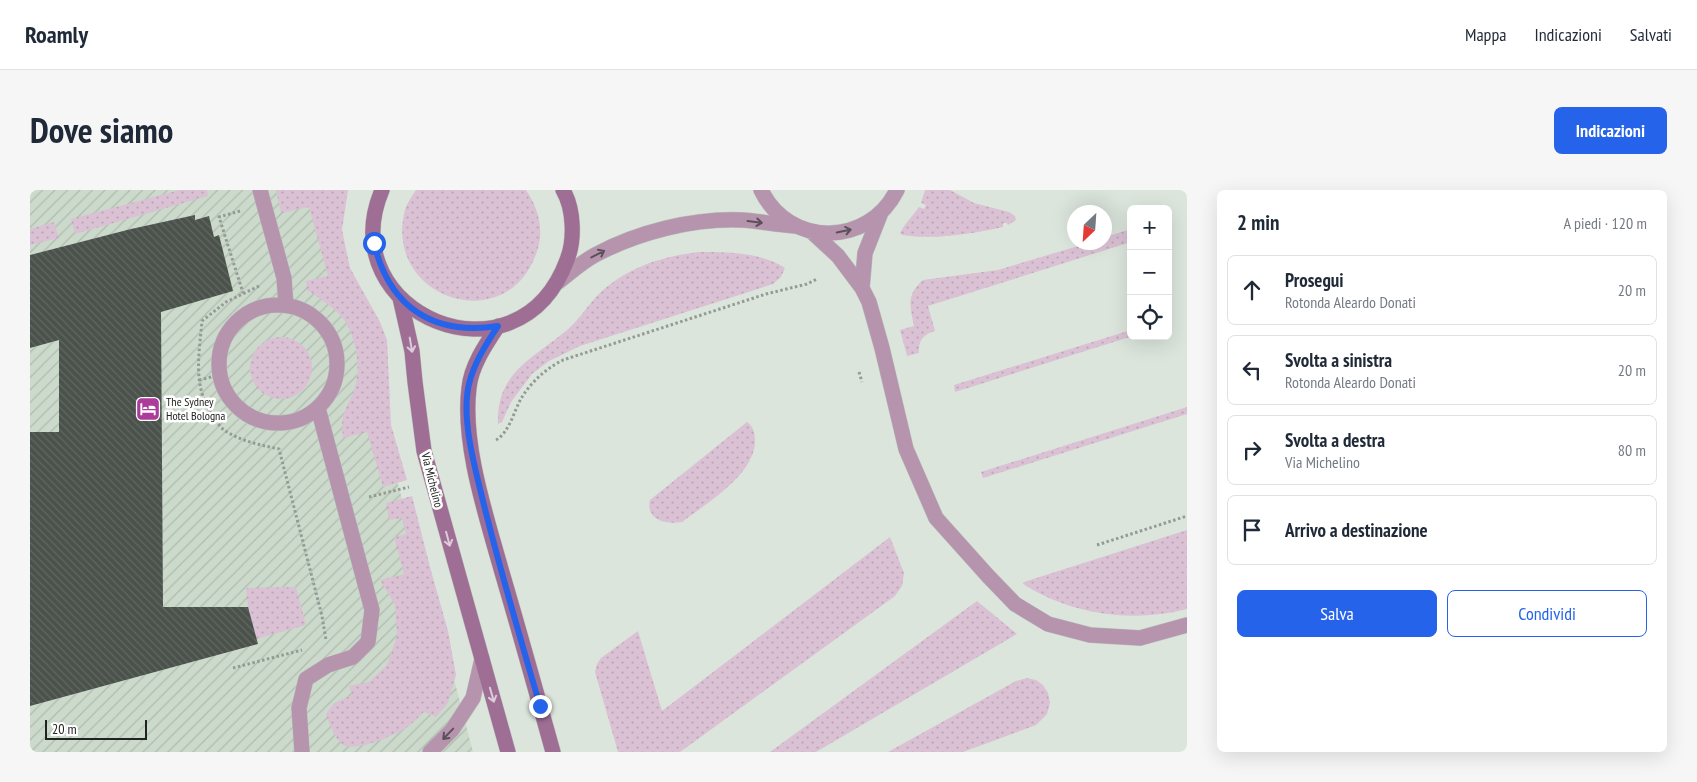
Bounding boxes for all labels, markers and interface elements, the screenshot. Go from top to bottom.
text: Roamly [25,19,88,50]
text: Mappa [1465,23,1506,46]
text: Indicazioni [1534,23,1602,46]
text: Salvati [1630,23,1672,46]
text: Dove siamo [30,107,173,153]
button: Indicazioni [1554,107,1667,154]
north arrow [1067,205,1112,250]
map controls [1127,205,1172,340]
button: + [1127,205,1172,250]
text: 2 min [1237,209,1279,236]
text: A piedi · 120 m [1564,213,1647,233]
one-way arrow [746,217,762,227]
one-way arrow [836,226,852,235]
route start [363,232,386,255]
one-way arrow [590,249,605,258]
button: − [1127,250,1172,295]
text: Prosegui [1285,268,1344,292]
icon: ahead [1238,276,1266,304]
text: 20 m [1618,280,1646,300]
text: Rotonda Aleardo Donati [1285,292,1416,312]
button: locate [1127,295,1172,340]
one-way arrow [407,337,417,353]
text: Svolta a sinistra [1285,348,1392,372]
icon: left [1238,356,1266,384]
text: 20 m [1618,360,1646,380]
text: Rotonda Aleardo Donati [1285,372,1416,392]
place label: The Sydney Hotel Bologna [166,394,225,423]
hotel icon: The Sydney Hotel Bologna [135,396,161,422]
text: Svolta a destra [1285,428,1385,452]
icon: right [1238,436,1266,464]
text: 80 m [1618,440,1646,460]
street label: Via Michelino [418,450,447,509]
text: Via Michelino [1285,452,1360,472]
icon: arrive [1238,516,1266,544]
text: Arrivo a destinazione [1285,518,1428,542]
one-way arrow [443,530,453,546]
button: Salva [1237,590,1437,637]
button: Condividi [1447,590,1647,637]
one-way arrow [487,687,497,703]
route end [529,695,552,718]
scale bar [45,717,148,740]
text: 20 m [52,720,77,738]
one-way arrow [441,728,454,740]

